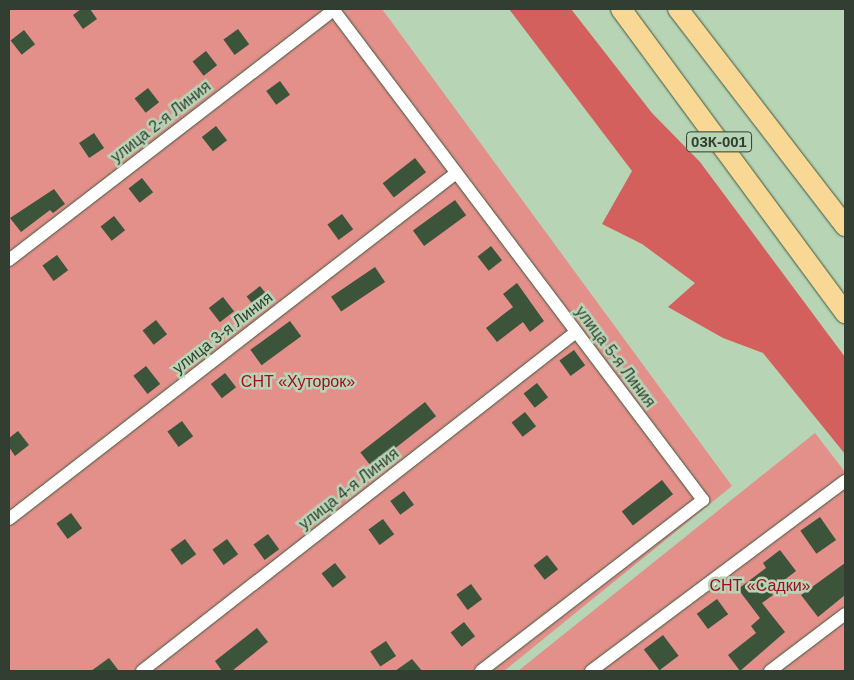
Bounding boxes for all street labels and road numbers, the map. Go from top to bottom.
street label: улица 2-я Линия [107,77,215,167]
road number: 03К-001 [685,130,753,154]
street label: улица 3-я Линия [169,288,277,378]
street label: улица 5-я Линия [571,303,659,411]
street label: улица 4-я Линия [295,444,403,534]

